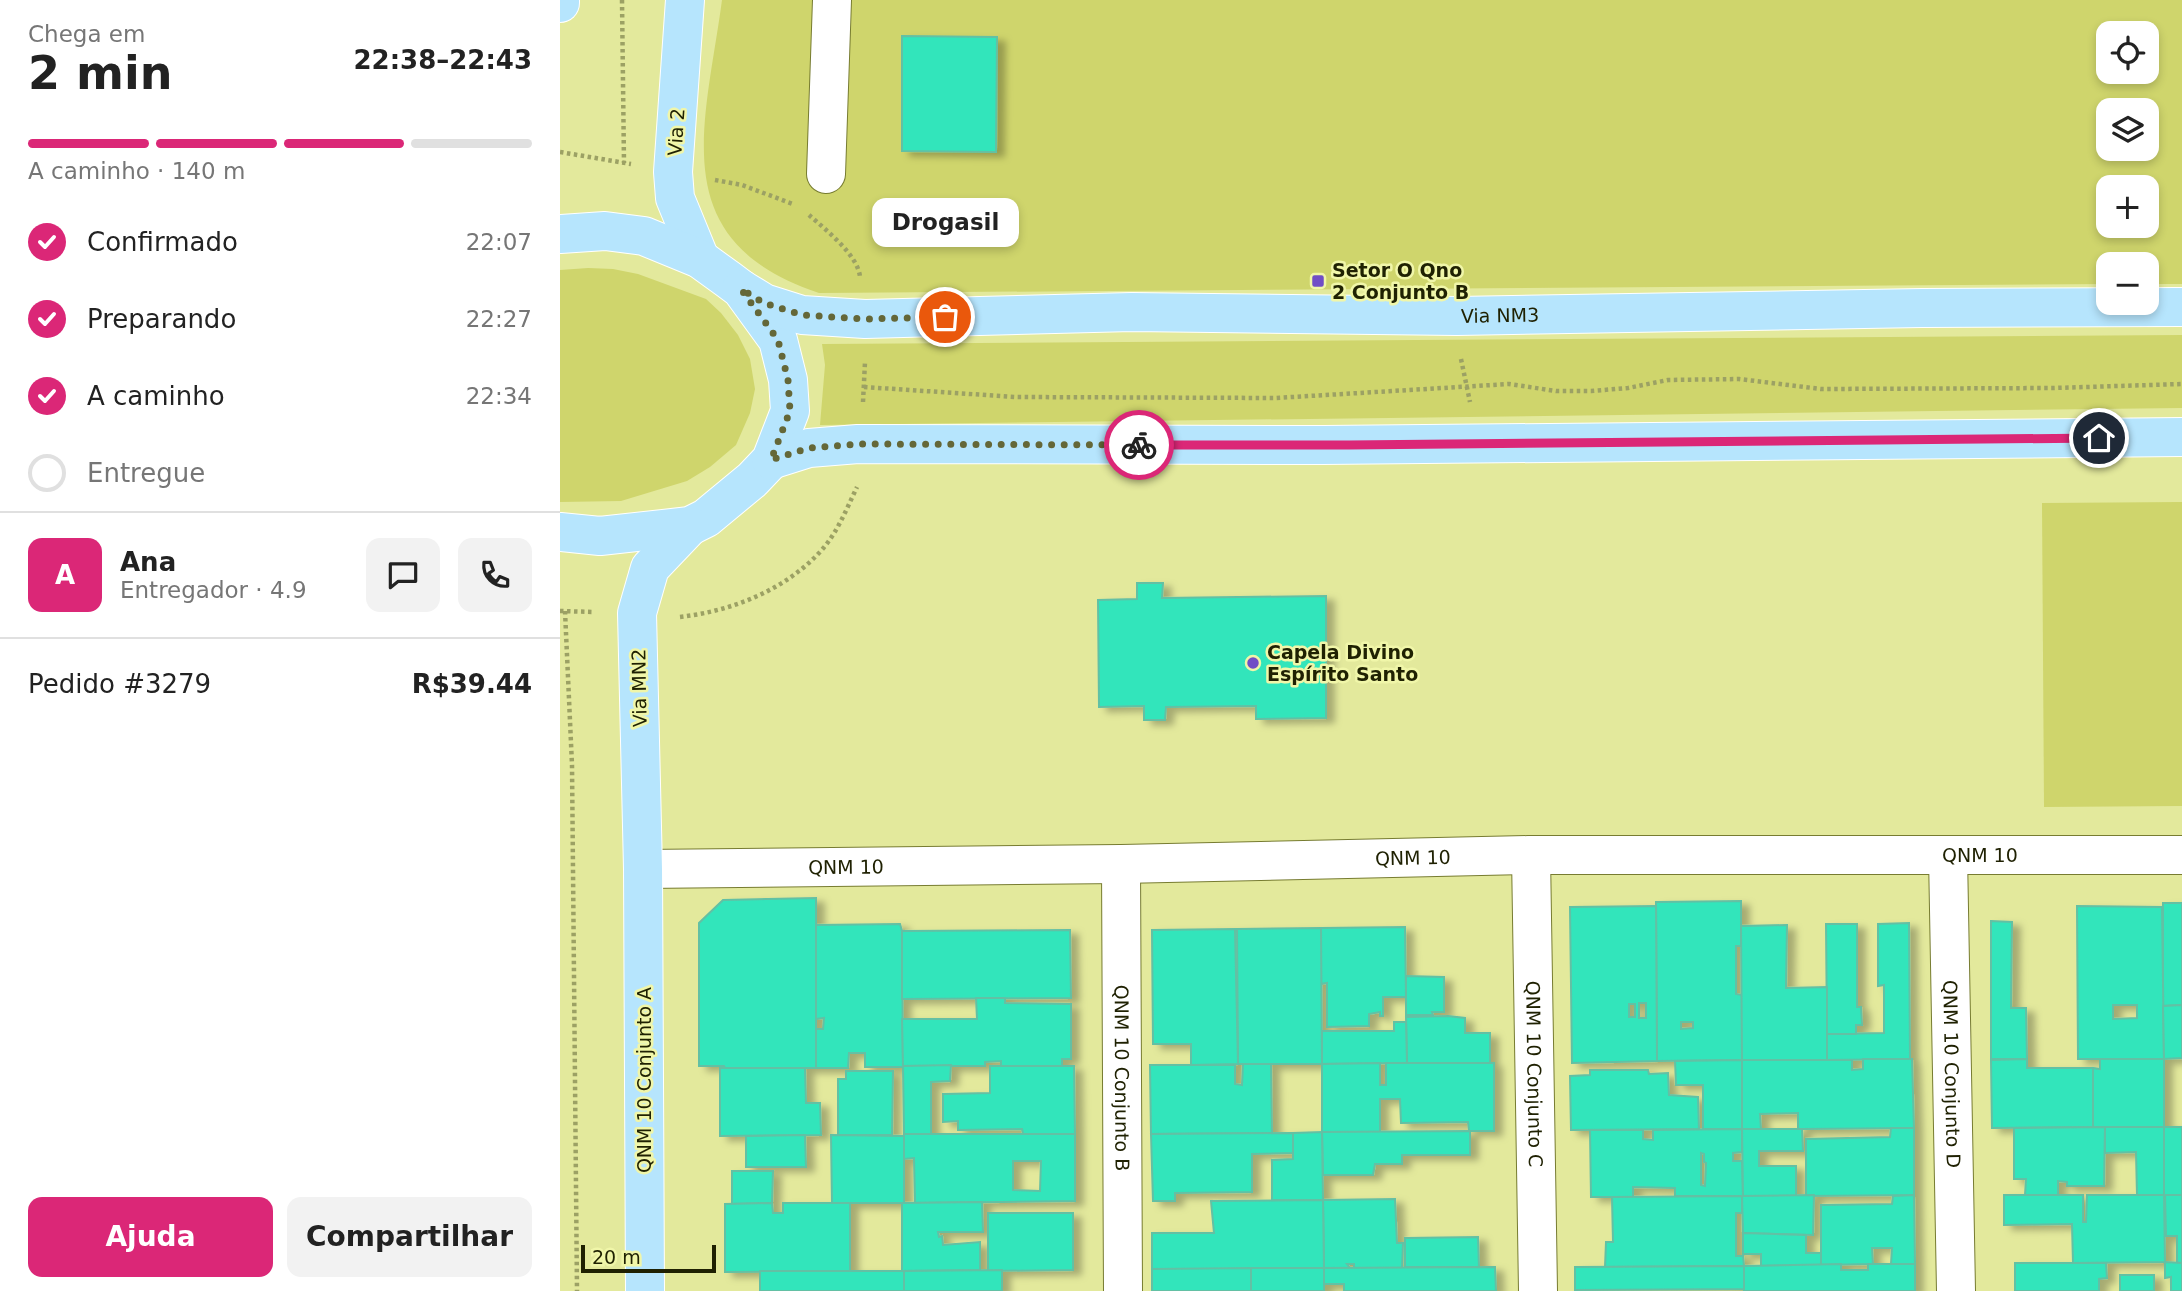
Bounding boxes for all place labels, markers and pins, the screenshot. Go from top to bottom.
callout: Drogasil [872,198,1018,247]
place label: Setor O Qno 2 Conjunto B [1332,259,1469,303]
marker: Setor O Qno 2 Conjunto B [1310,273,1326,289]
pin [915,287,975,347]
pin [2069,408,2129,468]
place label: Capela Divino Espírito Santo [1267,641,1418,685]
marker: Capela Divino Espírito Santo [1245,655,1261,671]

